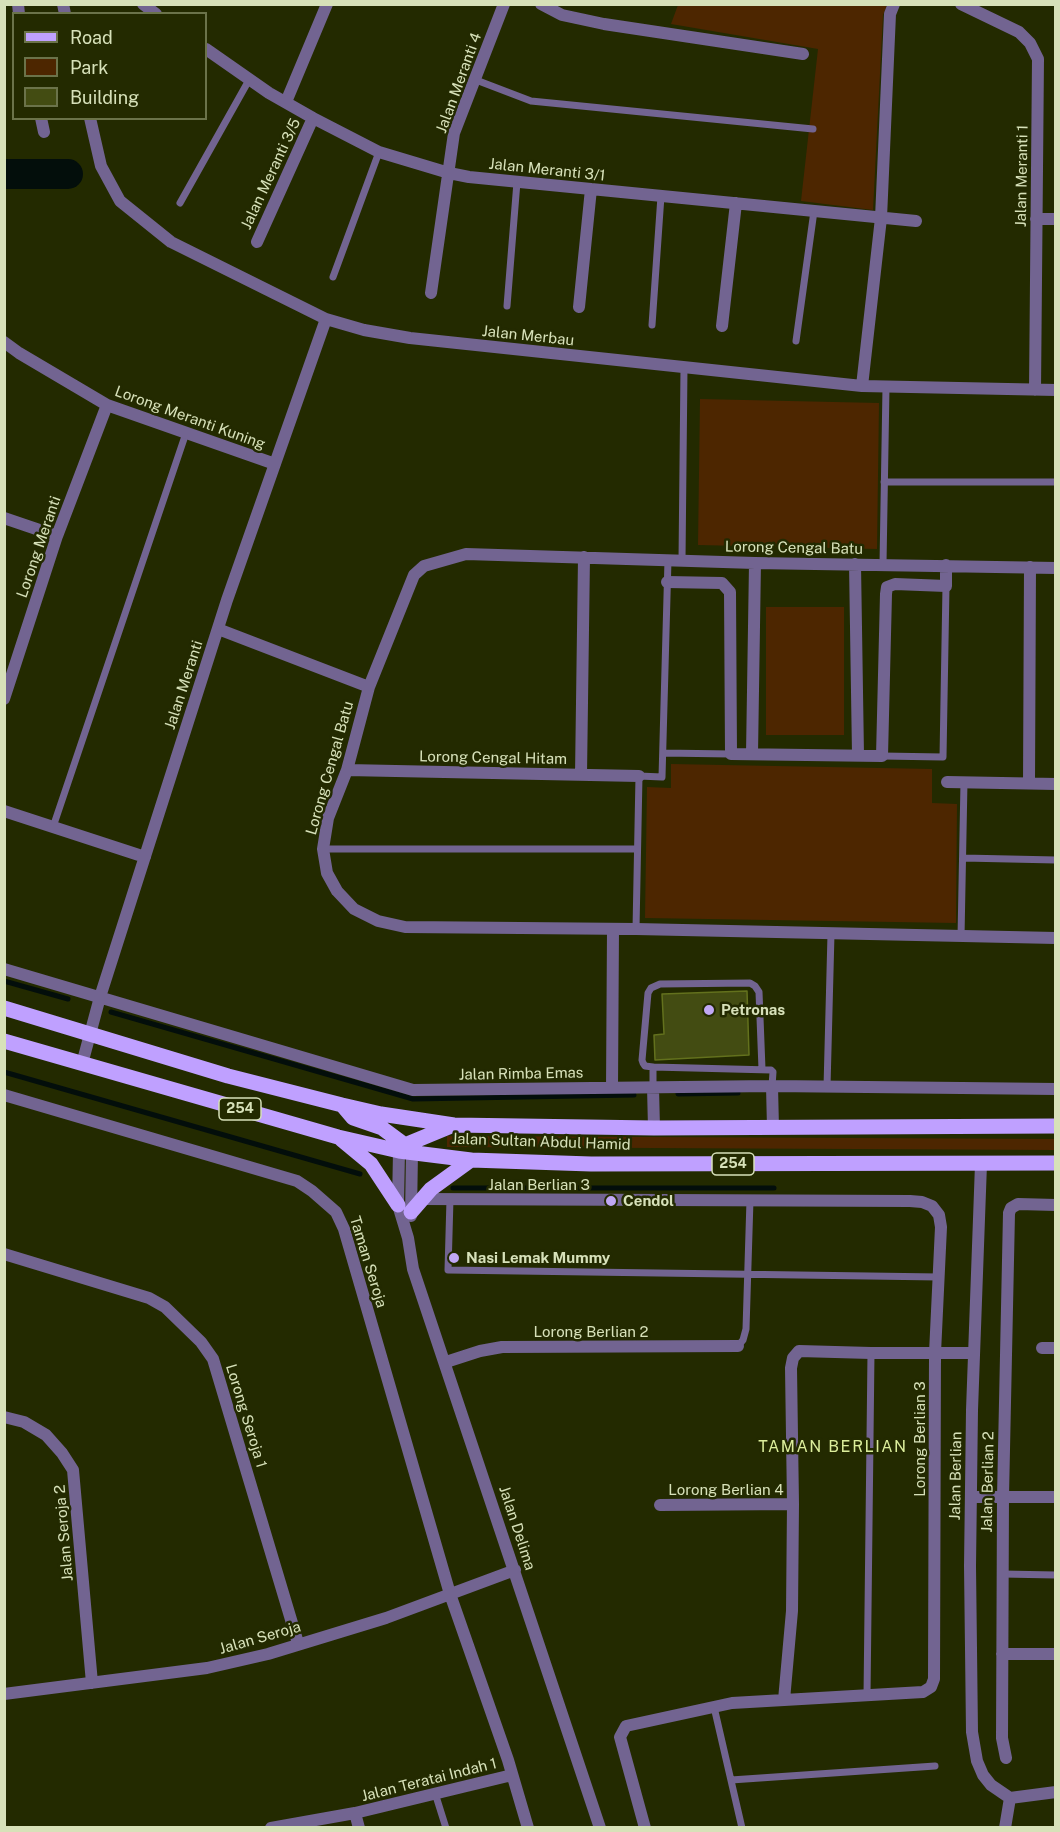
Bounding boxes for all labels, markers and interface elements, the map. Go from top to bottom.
legend [12,12,207,120]
text: Road [70,27,113,48]
street label: Jalan Meranti 4 [432,30,486,136]
text: Park [70,57,108,78]
text: Building [70,87,139,108]
street label: Jalan Meranti 3/5 [237,116,305,232]
street label: Jalan Meranti 1 [1012,125,1032,227]
street label: Jalan Meranti 3/1 [488,155,606,185]
street label: Jalan Merbau [481,322,575,350]
street label: Lorong Meranti Kuning [112,382,268,454]
street label: Lorong Meranti [13,494,65,600]
street label: Lorong Cengal Batu [725,538,863,558]
street label: Jalan Meranti [161,638,207,732]
street label: Lorong Cengal Batu [302,699,358,837]
street label: Lorong Cengal Hitam [419,748,567,768]
place label: Petronas [721,1001,785,1019]
marker: Petronas [702,1003,716,1017]
street label: Jalan Rimba Emas [459,1064,583,1084]
road number: 254 [219,1098,261,1120]
street label: Jalan Sultan Abdul Hamid [451,1130,631,1154]
road number: 254 [712,1153,754,1175]
street label: Jalan Berlian 3 [488,1176,590,1194]
place label: Cendol [623,1192,674,1210]
marker: Cendol [604,1194,618,1208]
street label: Taman Seroja [346,1214,390,1310]
place label: Nasi Lemak Mummy [466,1249,610,1267]
marker: Nasi Lemak Mummy [447,1251,461,1265]
street label: Lorong Berlian 2 [534,1323,648,1341]
street label: Lorong Seroja 1 [222,1362,270,1470]
street label: Lorong Berlian 3 [911,1381,929,1497]
street label: Jalan Berlian [946,1431,966,1521]
street label: Jalan Berlian 2 [978,1431,998,1533]
district label: TAMAN BERLIAN [758,1437,908,1457]
street label: Lorong Berlian 4 [668,1481,784,1499]
street label: Jalan Seroja 2 [51,1484,77,1582]
street label: Jalan Delima [495,1484,539,1572]
street label: Jalan Seroja [217,1618,303,1658]
street label: Jalan Teratai Indah 1 [359,1754,499,1806]

